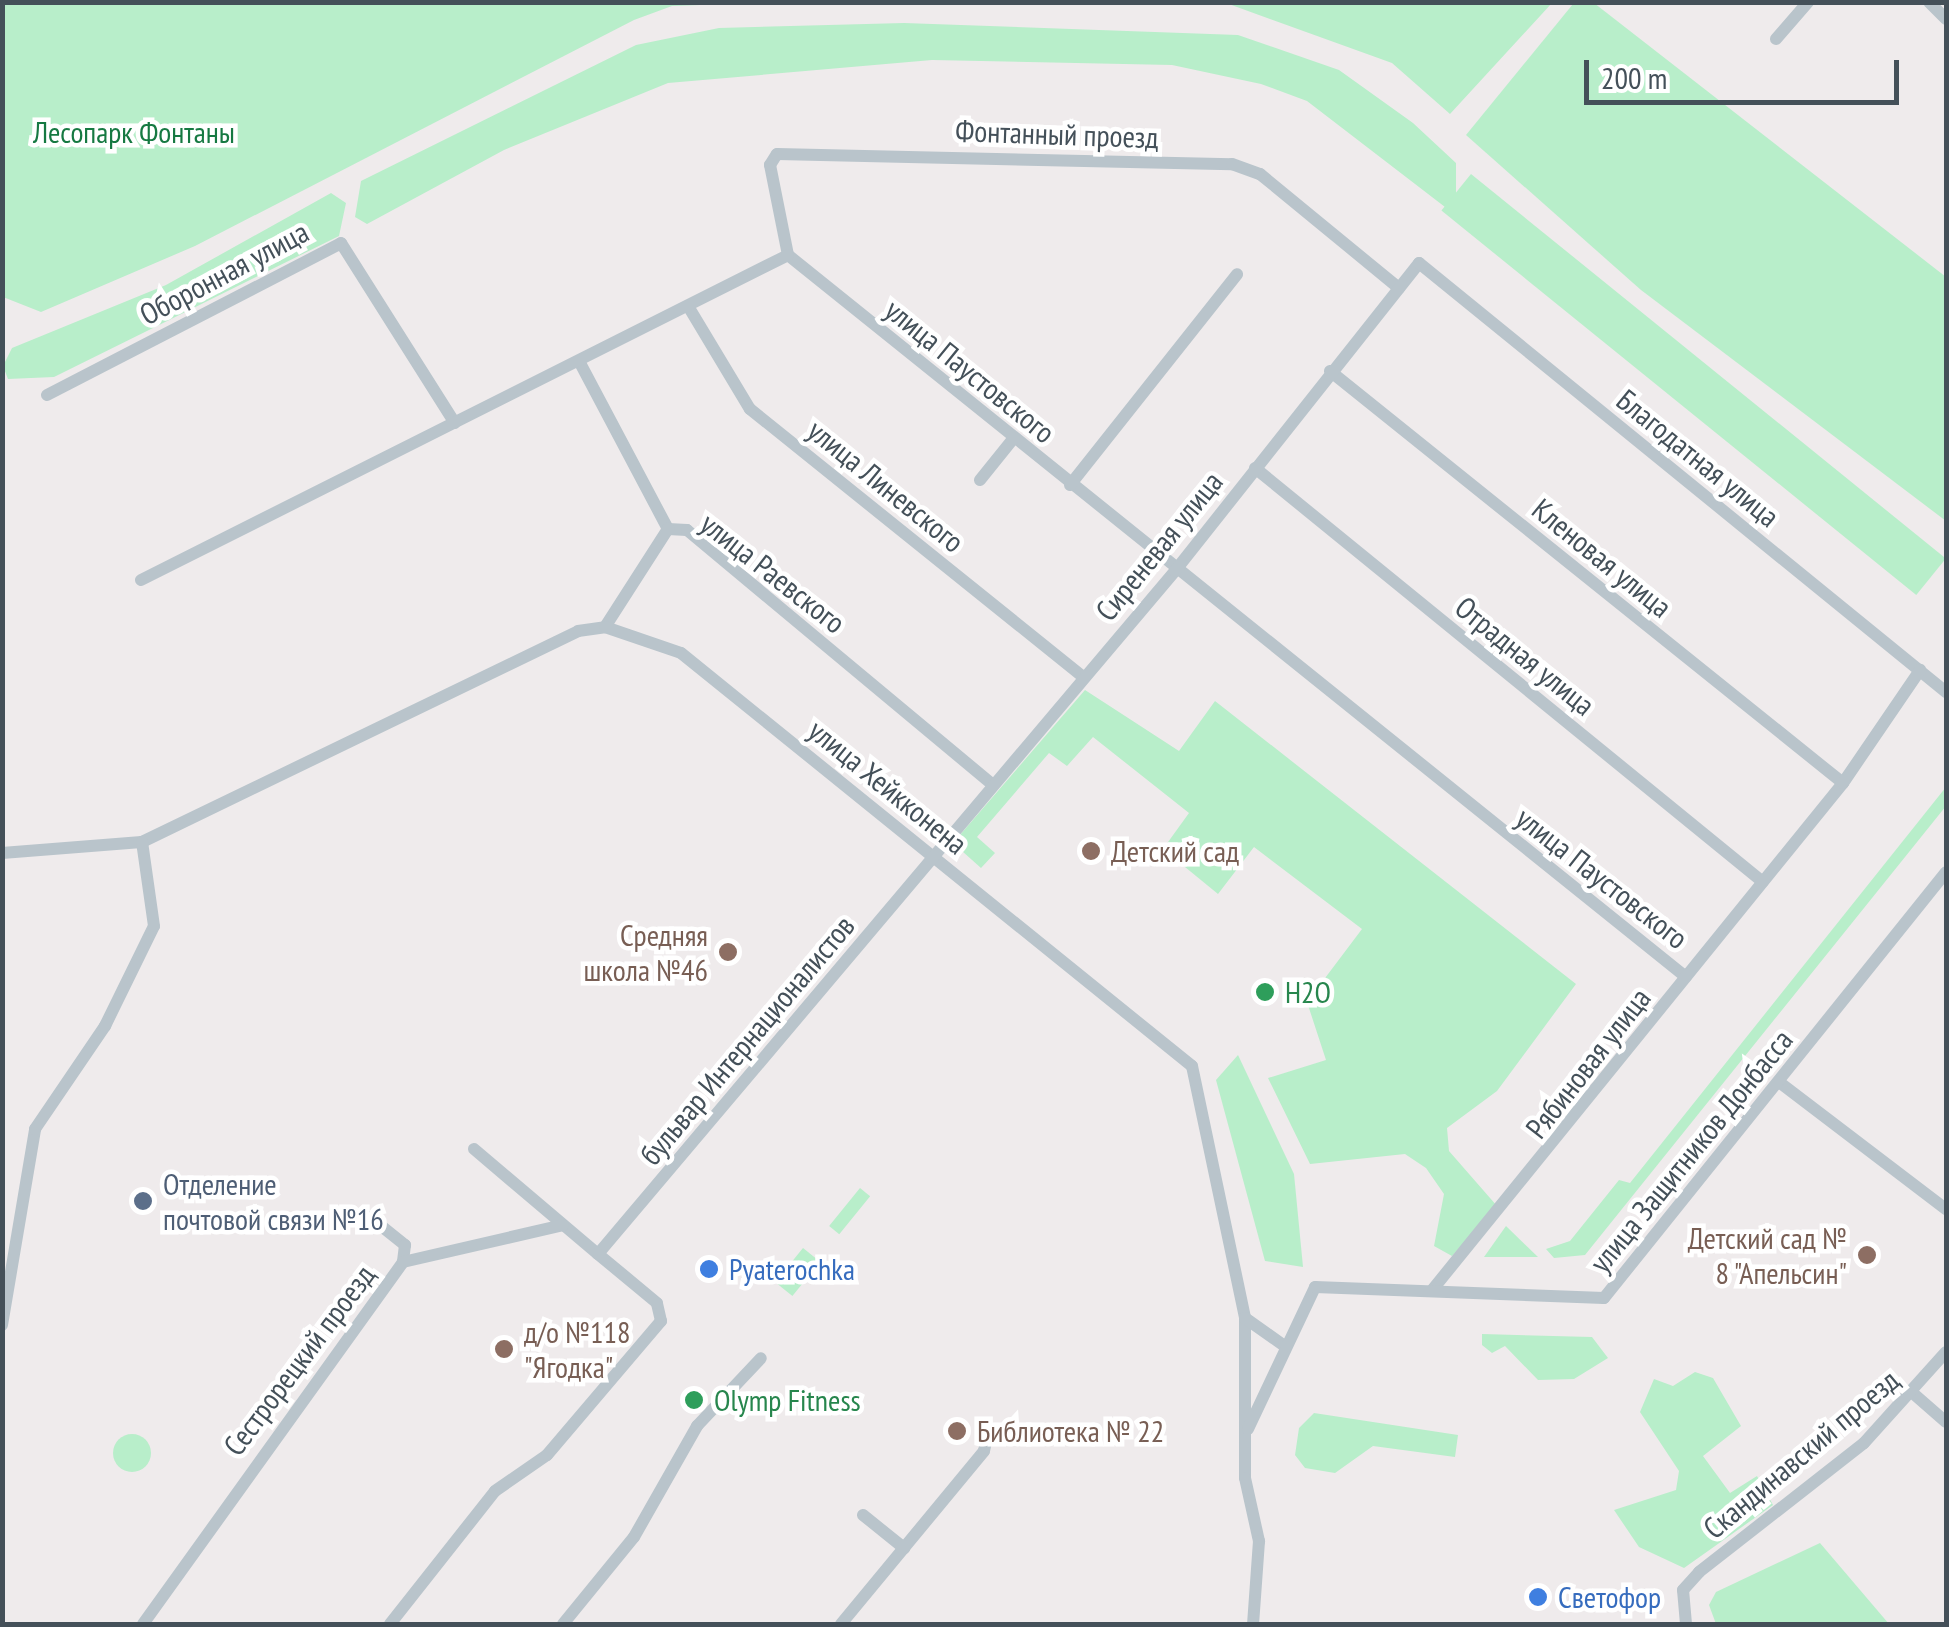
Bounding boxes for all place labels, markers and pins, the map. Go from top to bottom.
place label: Детский сад [1111,833,1239,869]
marker: Детский сад [1080,840,1102,862]
place label: Средняя школа №46 [584,917,708,988]
marker: Средняя школа №46 [717,941,739,963]
place label: H2O [1285,974,1331,1010]
marker: H2O [1254,981,1276,1003]
place label: Отделение почтовой связи №16 [163,1166,384,1236]
marker: Отделение почтовой связи №16 [132,1190,154,1212]
place label: Детский сад № 8 "Апельсин" [1688,1220,1847,1290]
marker: Детский сад № 8 "Апельсин" [1856,1244,1878,1266]
place label: Pyaterochka [729,1251,855,1287]
marker: Pyaterochka [698,1258,720,1280]
place label: д/о №118 "Ягодка" [524,1314,631,1384]
marker: д/о №118 "Ягодка" [493,1338,515,1360]
place label: Olymp Fitness [714,1382,861,1418]
marker: Olymp Fitness [683,1389,705,1411]
place label: Библиотека № 22 [977,1413,1164,1449]
marker: Библиотека № 22 [946,1420,968,1442]
place label: Светофор [1558,1579,1661,1615]
marker: Светофор [1527,1586,1549,1608]

